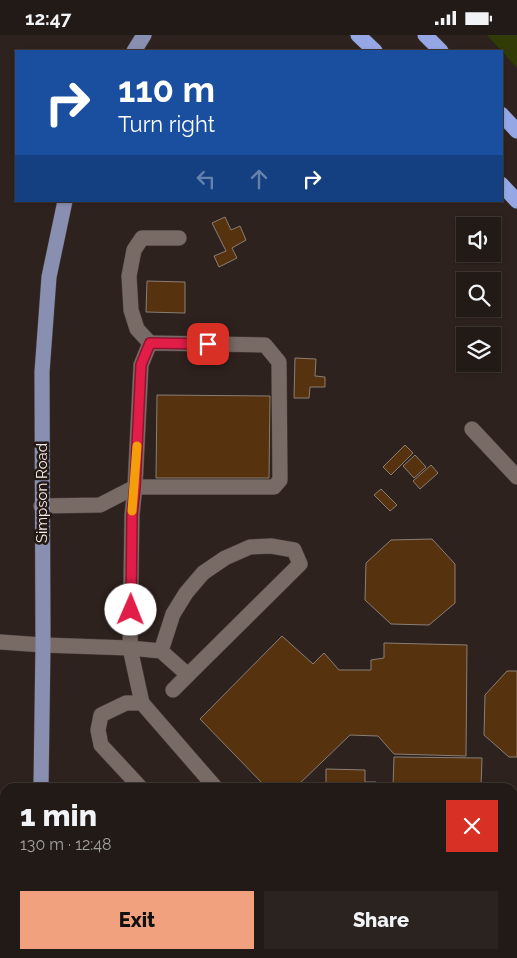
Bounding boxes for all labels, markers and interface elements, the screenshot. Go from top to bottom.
text: 12:47 [25,7,71,29]
text: 110 m [118,69,215,110]
icon: right [35,70,100,135]
text: Turn right [118,111,215,137]
icon: left [192,165,220,193]
icon: ahead [245,165,273,193]
icon: right [298,165,326,193]
map controls [456,217,501,372]
button: sound [456,217,501,262]
button: search [456,272,501,317]
pin [187,323,229,365]
button: layers [456,327,501,372]
icon: arrive [194,330,222,358]
street label: Simpson Road [33,443,51,543]
position arrow [104,583,156,635]
text: 1 min [20,798,97,833]
button: close [446,800,498,852]
text: 130 m · 12:48 [20,835,112,854]
button: Exit [20,891,254,949]
button: Share [264,891,498,949]

